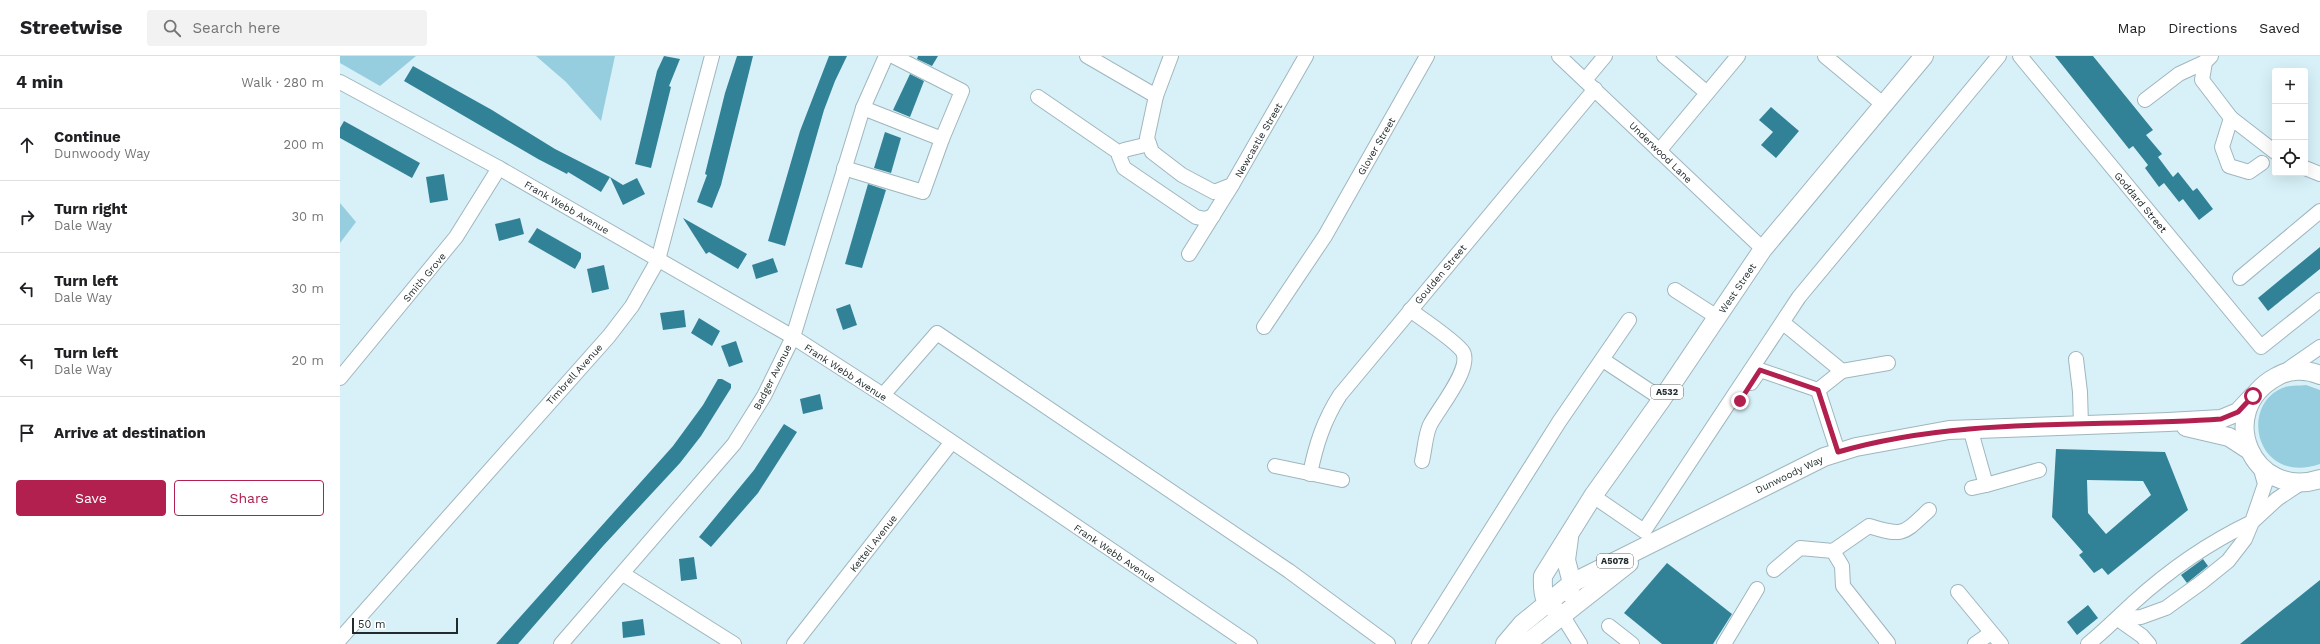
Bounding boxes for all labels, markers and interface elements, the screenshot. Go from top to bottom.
search box [147,10,427,46]
text: Streetwise [20,16,123,39]
icon: search [161,17,183,39]
text: Search here [193,19,280,37]
text: Map [2118,20,2146,36]
text: Directions [2168,20,2237,36]
text: Saved [2259,20,2300,36]
map controls [2272,68,2308,176]
button: + [2272,68,2308,104]
text: 4 min [16,72,63,92]
text: Walk · 280 m [241,75,324,90]
street label: Newcastle Street [1233,100,1285,179]
button: − [2272,104,2308,140]
street label: Glover Street [1356,115,1398,177]
street label: Underwood Lane [1627,120,1694,185]
text: Continue [54,128,121,146]
icon: ahead [16,134,38,156]
text: 200 m [283,137,324,152]
button: locate [2272,140,2308,176]
text: Dunwoody Way [54,146,150,161]
street label: Goddard Street [2112,170,2170,235]
street label: Frank Webb Avenue [522,179,611,236]
text: Turn right [54,200,127,218]
icon: right [16,206,38,228]
text: 30 m [292,209,324,224]
text: Dale Way [54,218,112,233]
street label: Goulden Street [1412,242,1469,306]
street label: Smith Grove [401,250,448,304]
street label: West Street [1717,260,1759,315]
text: Turn left [54,272,118,290]
icon: left [16,278,38,300]
text: 30 m [292,281,324,296]
text: Dale Way [54,290,112,305]
street label: Timbrell Avenue [544,341,605,407]
street label: Frank Webb Avenue [802,342,889,403]
street label: Badger Avenue [751,343,794,412]
text: Turn left [54,344,118,362]
icon: left [16,350,38,372]
text: 20 m [292,353,324,368]
text: Dale Way [54,362,112,377]
road number: A532 [1651,385,1683,399]
route start [2244,387,2262,405]
route end [1731,392,1749,410]
icon: arrive [16,422,38,444]
text: Arrive at destination [54,424,206,442]
street label: Dunwoody Way [1754,453,1826,496]
button: Save [16,480,166,516]
button: Share [174,480,324,516]
street label: Kettell Avenue [848,512,899,574]
street label: Frank Webb Avenue [1072,522,1158,585]
road number: A5078 [1597,554,1633,568]
scale bar [352,616,458,635]
text: 50 m [358,618,385,631]

